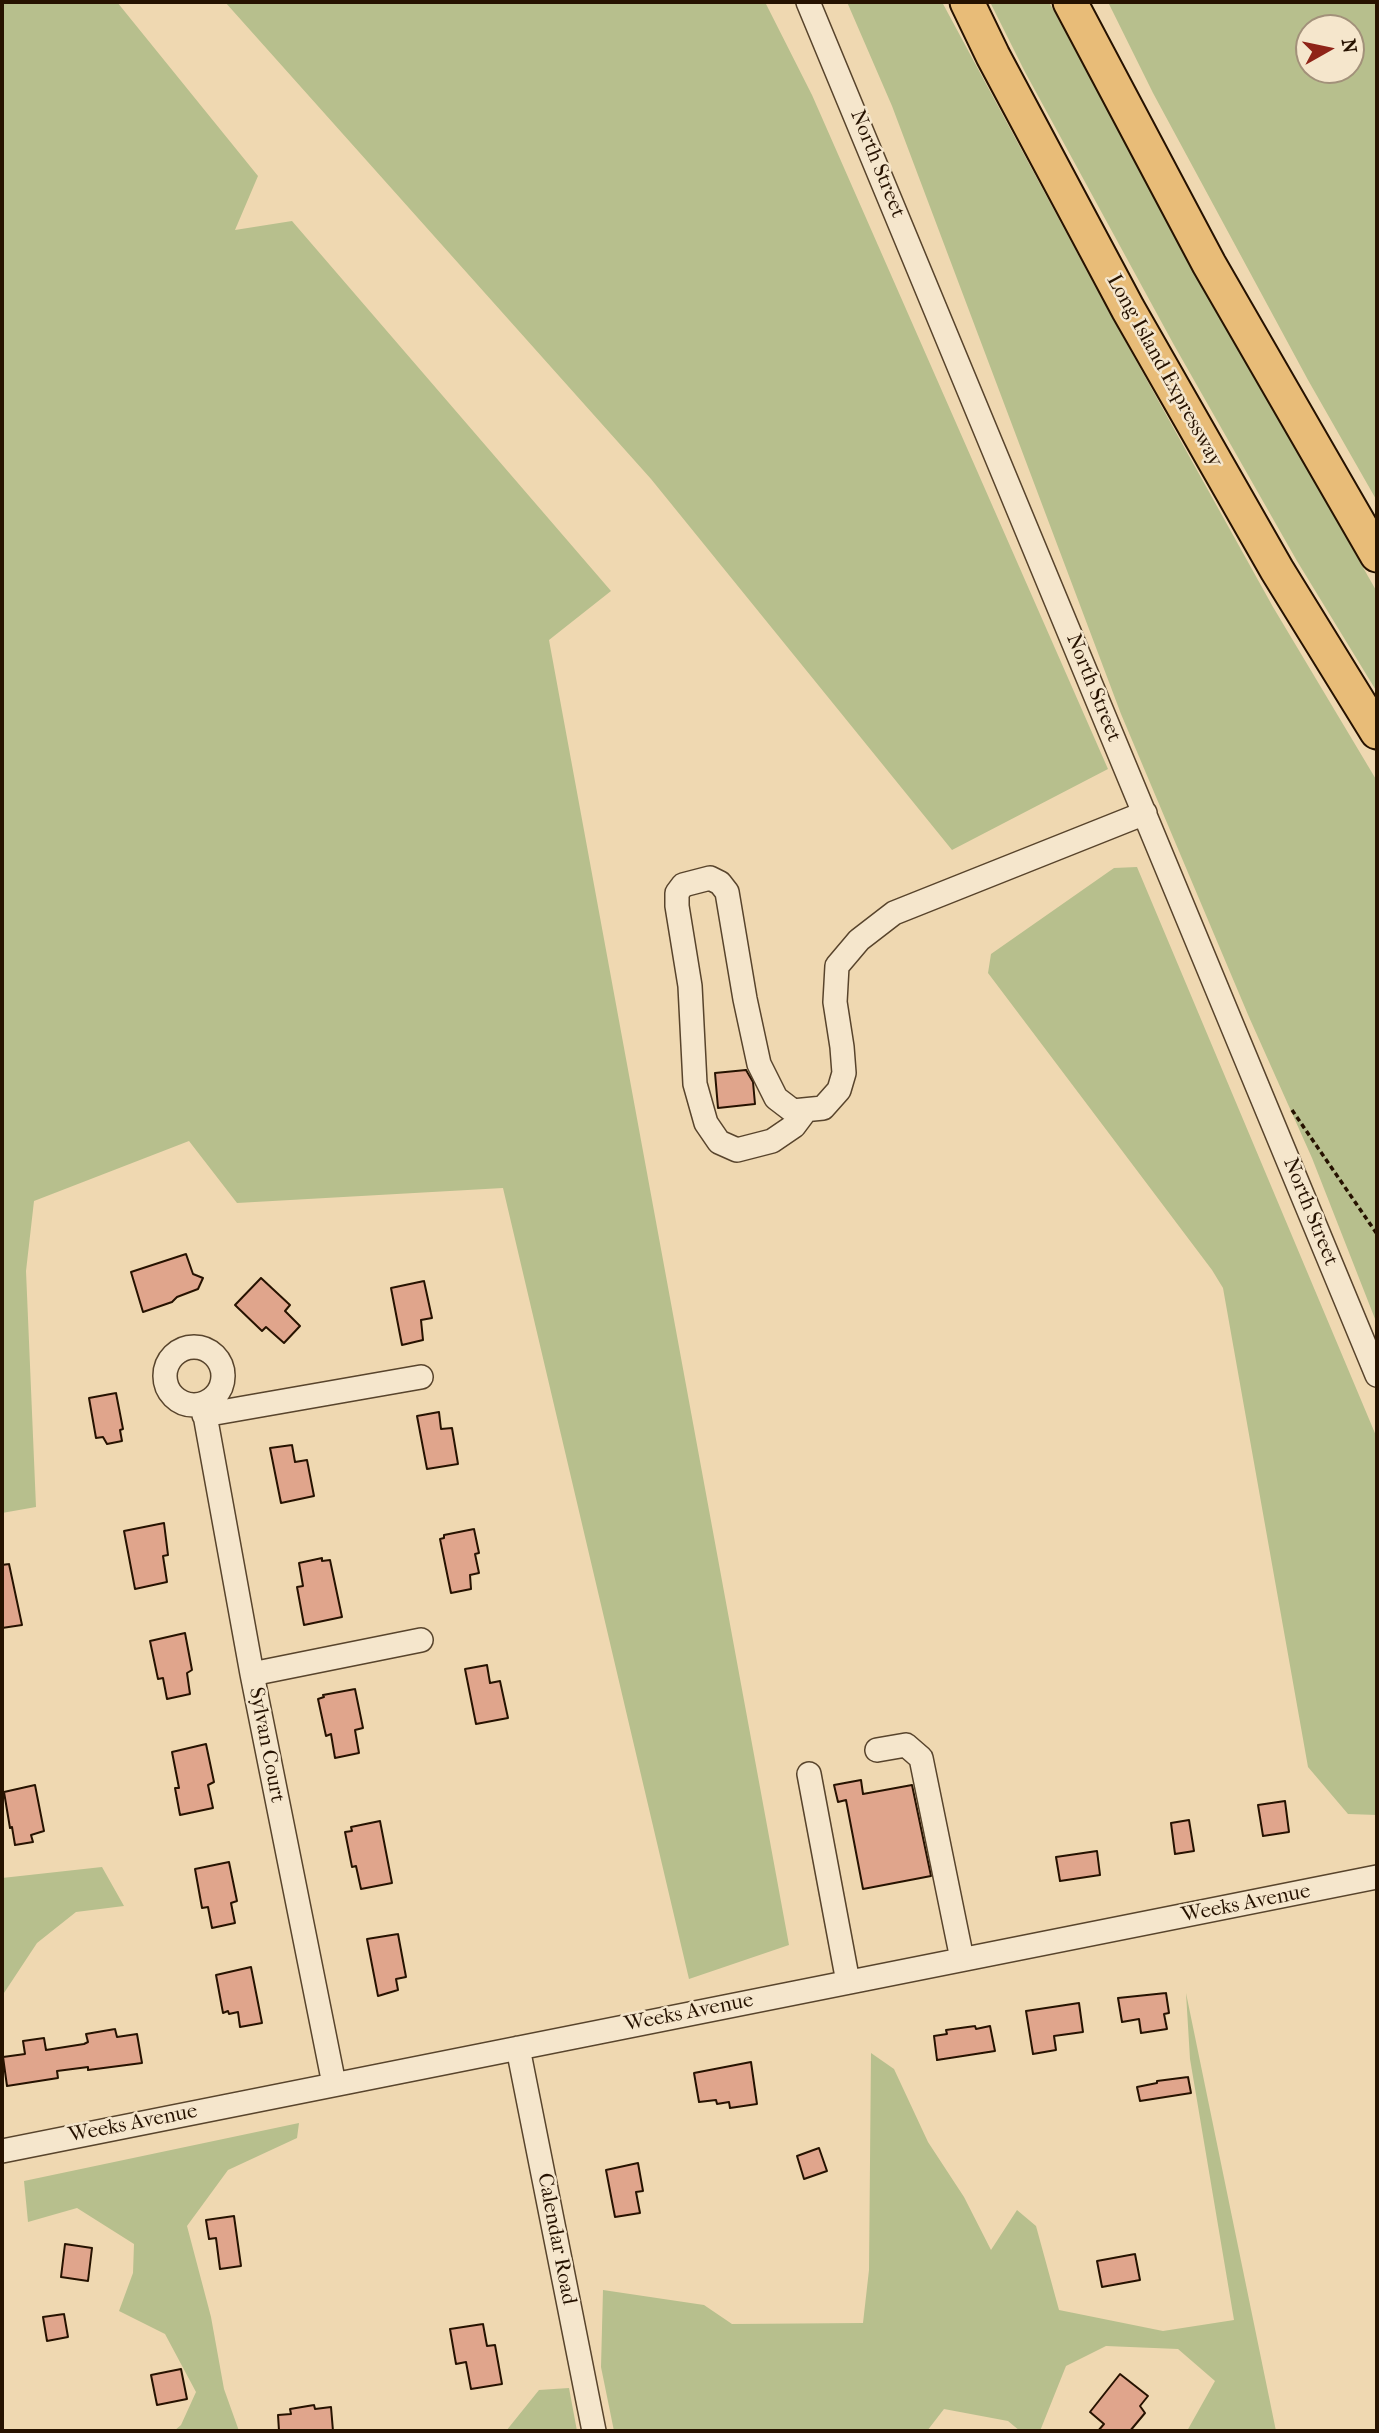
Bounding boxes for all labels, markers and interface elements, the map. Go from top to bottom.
north arrow [1295,14,1365,84]
text: N [1337,37,1361,55]
street label: North Street [844,106,910,222]
street label: Long Island Expressway [1101,270,1227,472]
street label: North Street [1060,630,1126,746]
street label: North Street [1277,1154,1343,1270]
street label: Sylvan Court [242,1685,290,1805]
street label: Weeks Avenue [1179,1879,1313,1929]
street label: Weeks Avenue [622,1988,756,2038]
street label: Weeks Avenue [66,2099,200,2149]
street label: Calendar Road [531,2171,581,2307]

